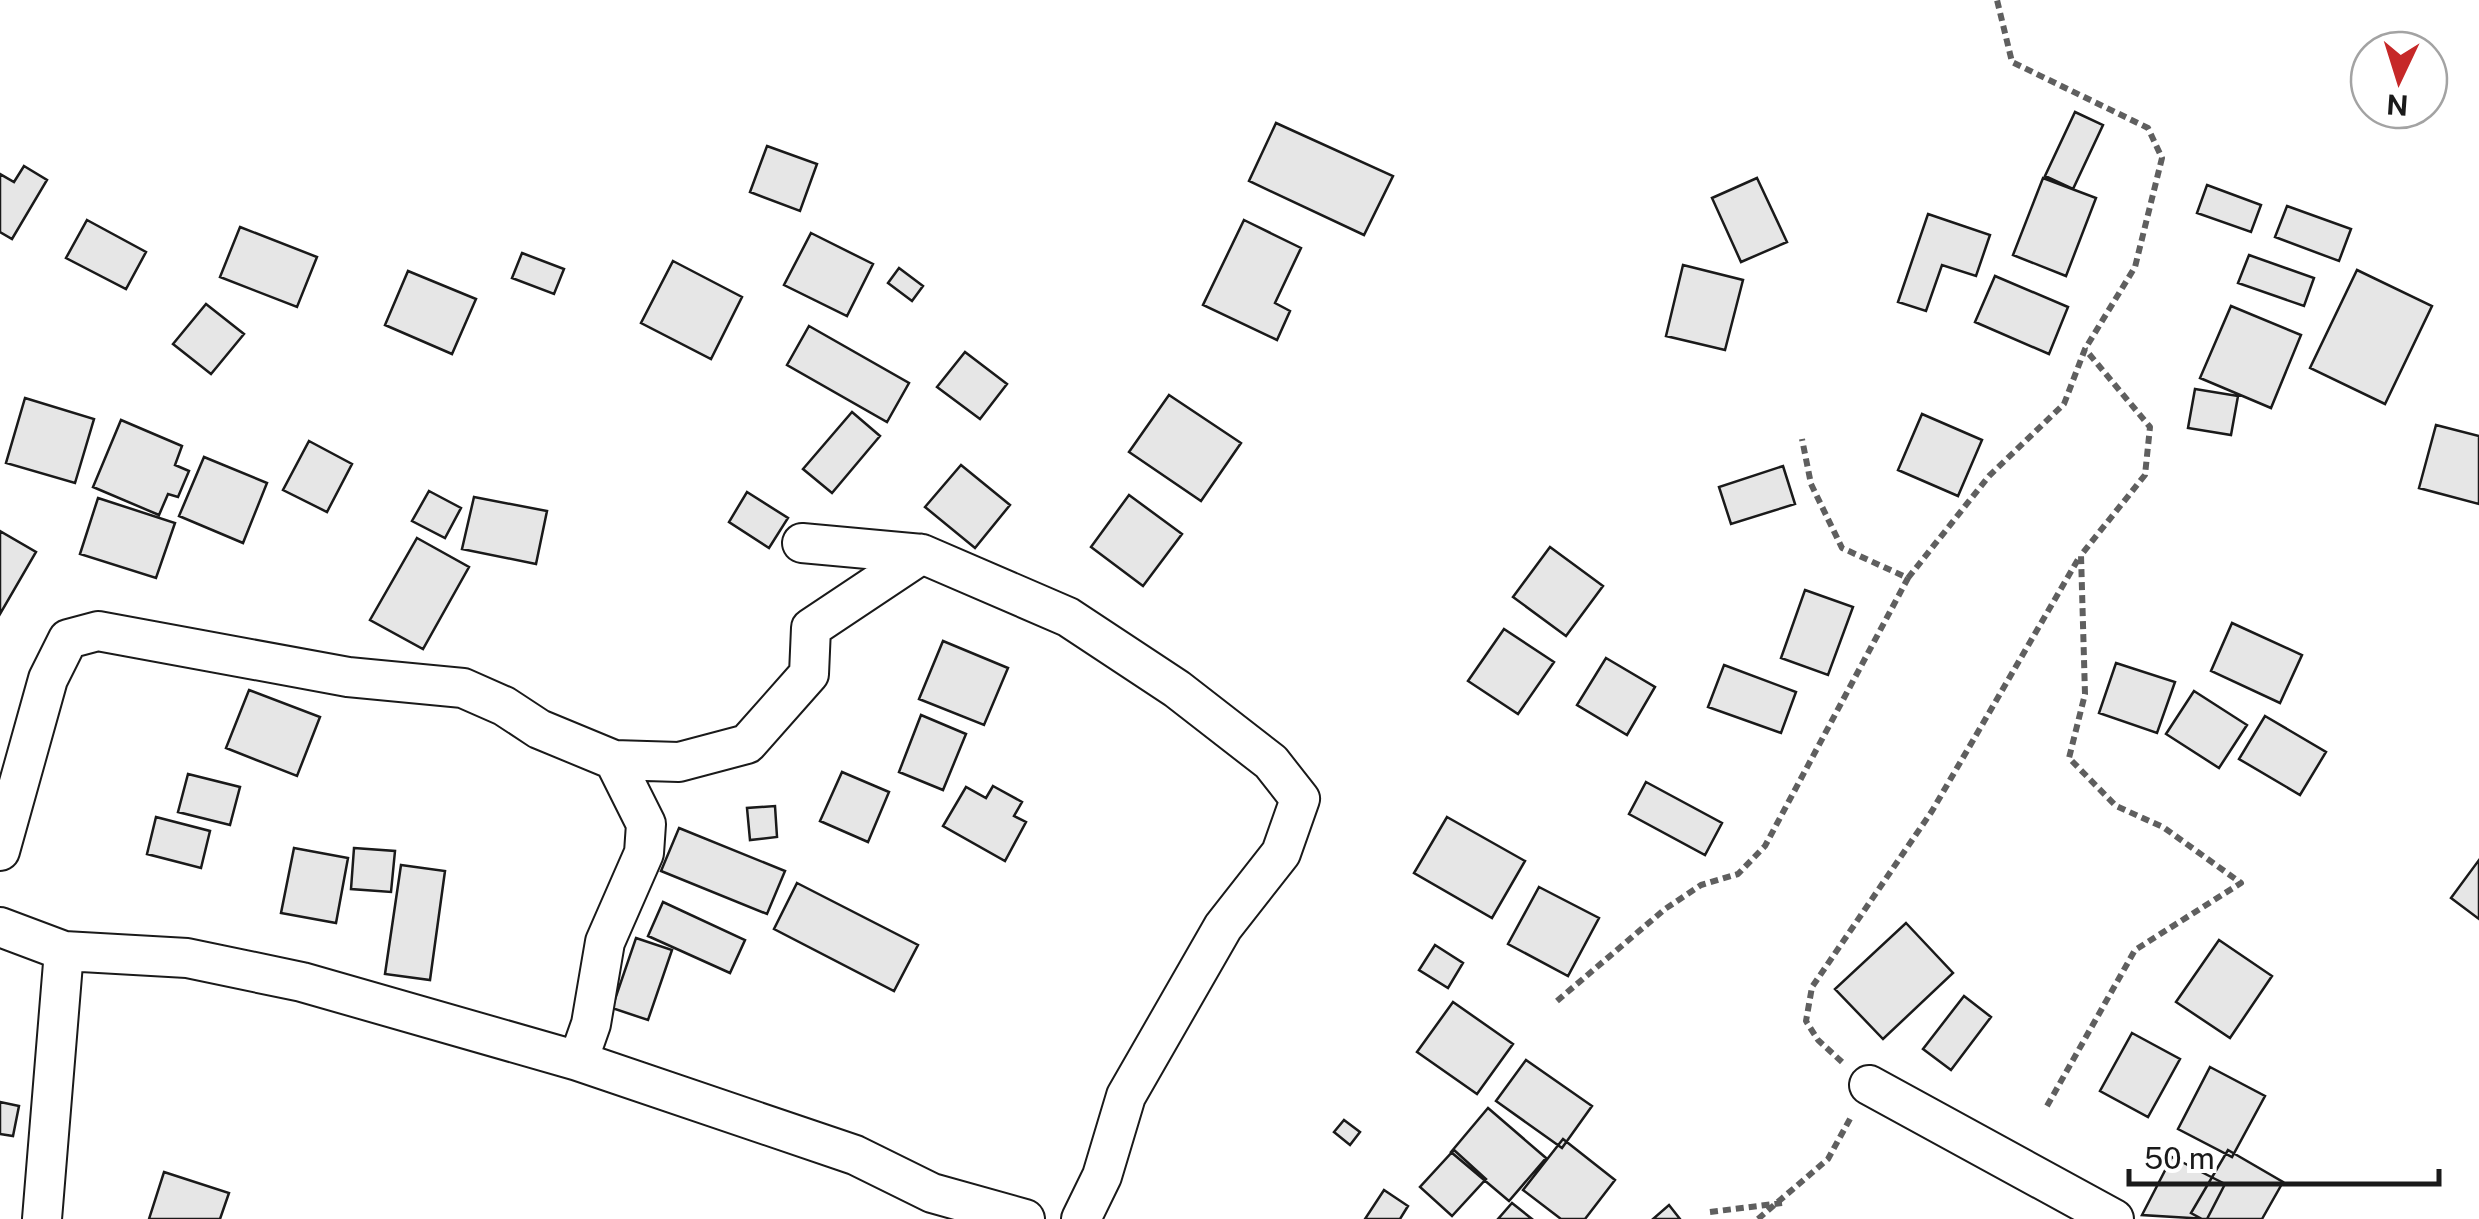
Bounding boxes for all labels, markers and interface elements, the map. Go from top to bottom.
north arrow [2349,30,2449,130]
text: N [2385,88,2409,123]
scale bar [2129,1124,2439,1186]
text: 50 m [2144,1140,2215,1176]

